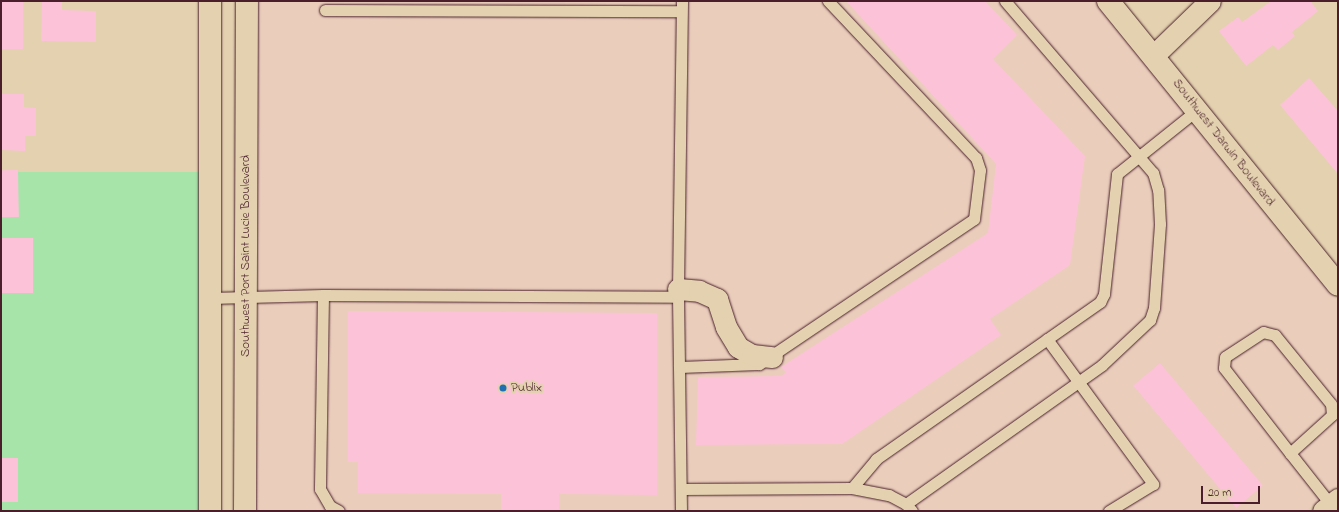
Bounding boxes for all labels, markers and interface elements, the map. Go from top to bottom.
street label: Southwest Darwin Boulevard [1169,76,1277,210]
street label: Southwest Port Saint Lucie Boulevard [238,155,254,357]
place label: Publix [511,380,542,396]
marker: Publix [498,383,508,393]
scale bar [1203,478,1262,504]
text: 20 m [1208,484,1231,502]

